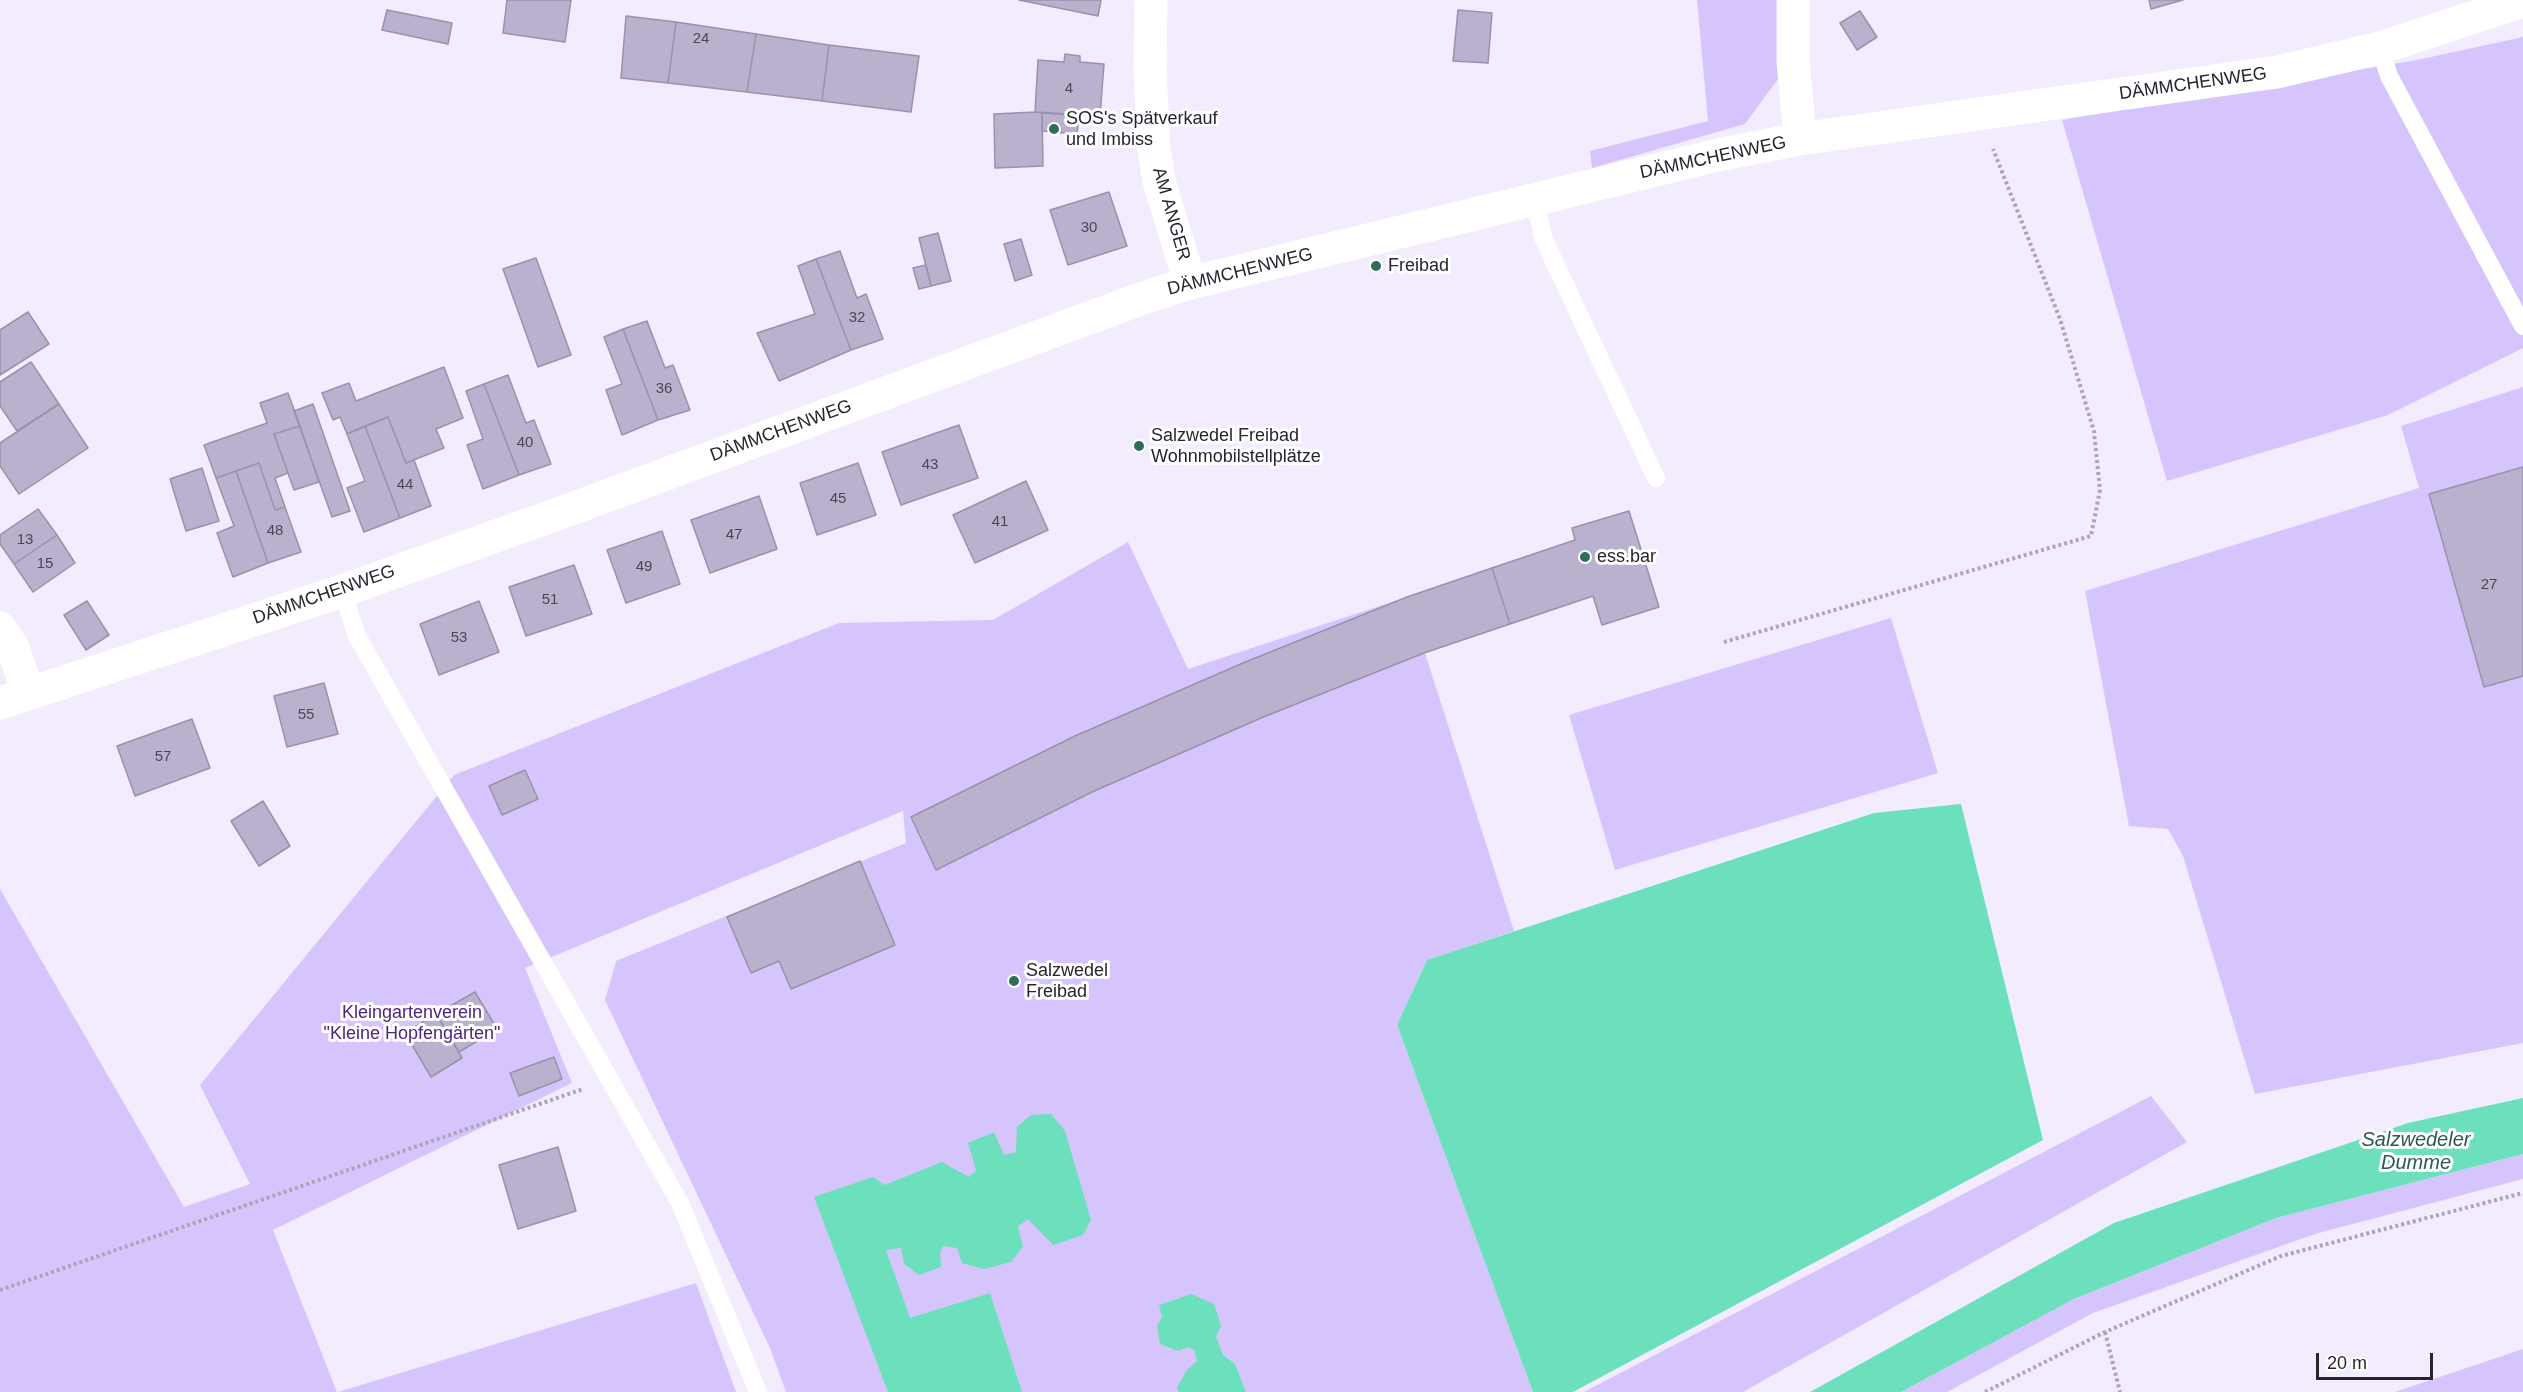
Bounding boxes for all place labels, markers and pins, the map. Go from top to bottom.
place label: SOS's Spätverkauf und Imbiss [1066,108,1218,150]
marker: SOS's Spätverkauf und Imbiss [1047,122,1061,136]
place label: Freibad [1388,255,1449,277]
marker: Freibad [1369,259,1383,273]
place label: Salzwedel Freibad Wohnmobilstellplätze [1151,425,1321,468]
marker: Salzwedel Freibad Wohnmobilstellplätze [1132,439,1146,453]
place label: ess.bar [1597,546,1656,568]
marker: ess.bar [1578,550,1592,564]
place label: Salzwedel Freibad [1026,960,1108,1002]
marker: Salzwedel Freibad [1007,974,1021,988]

